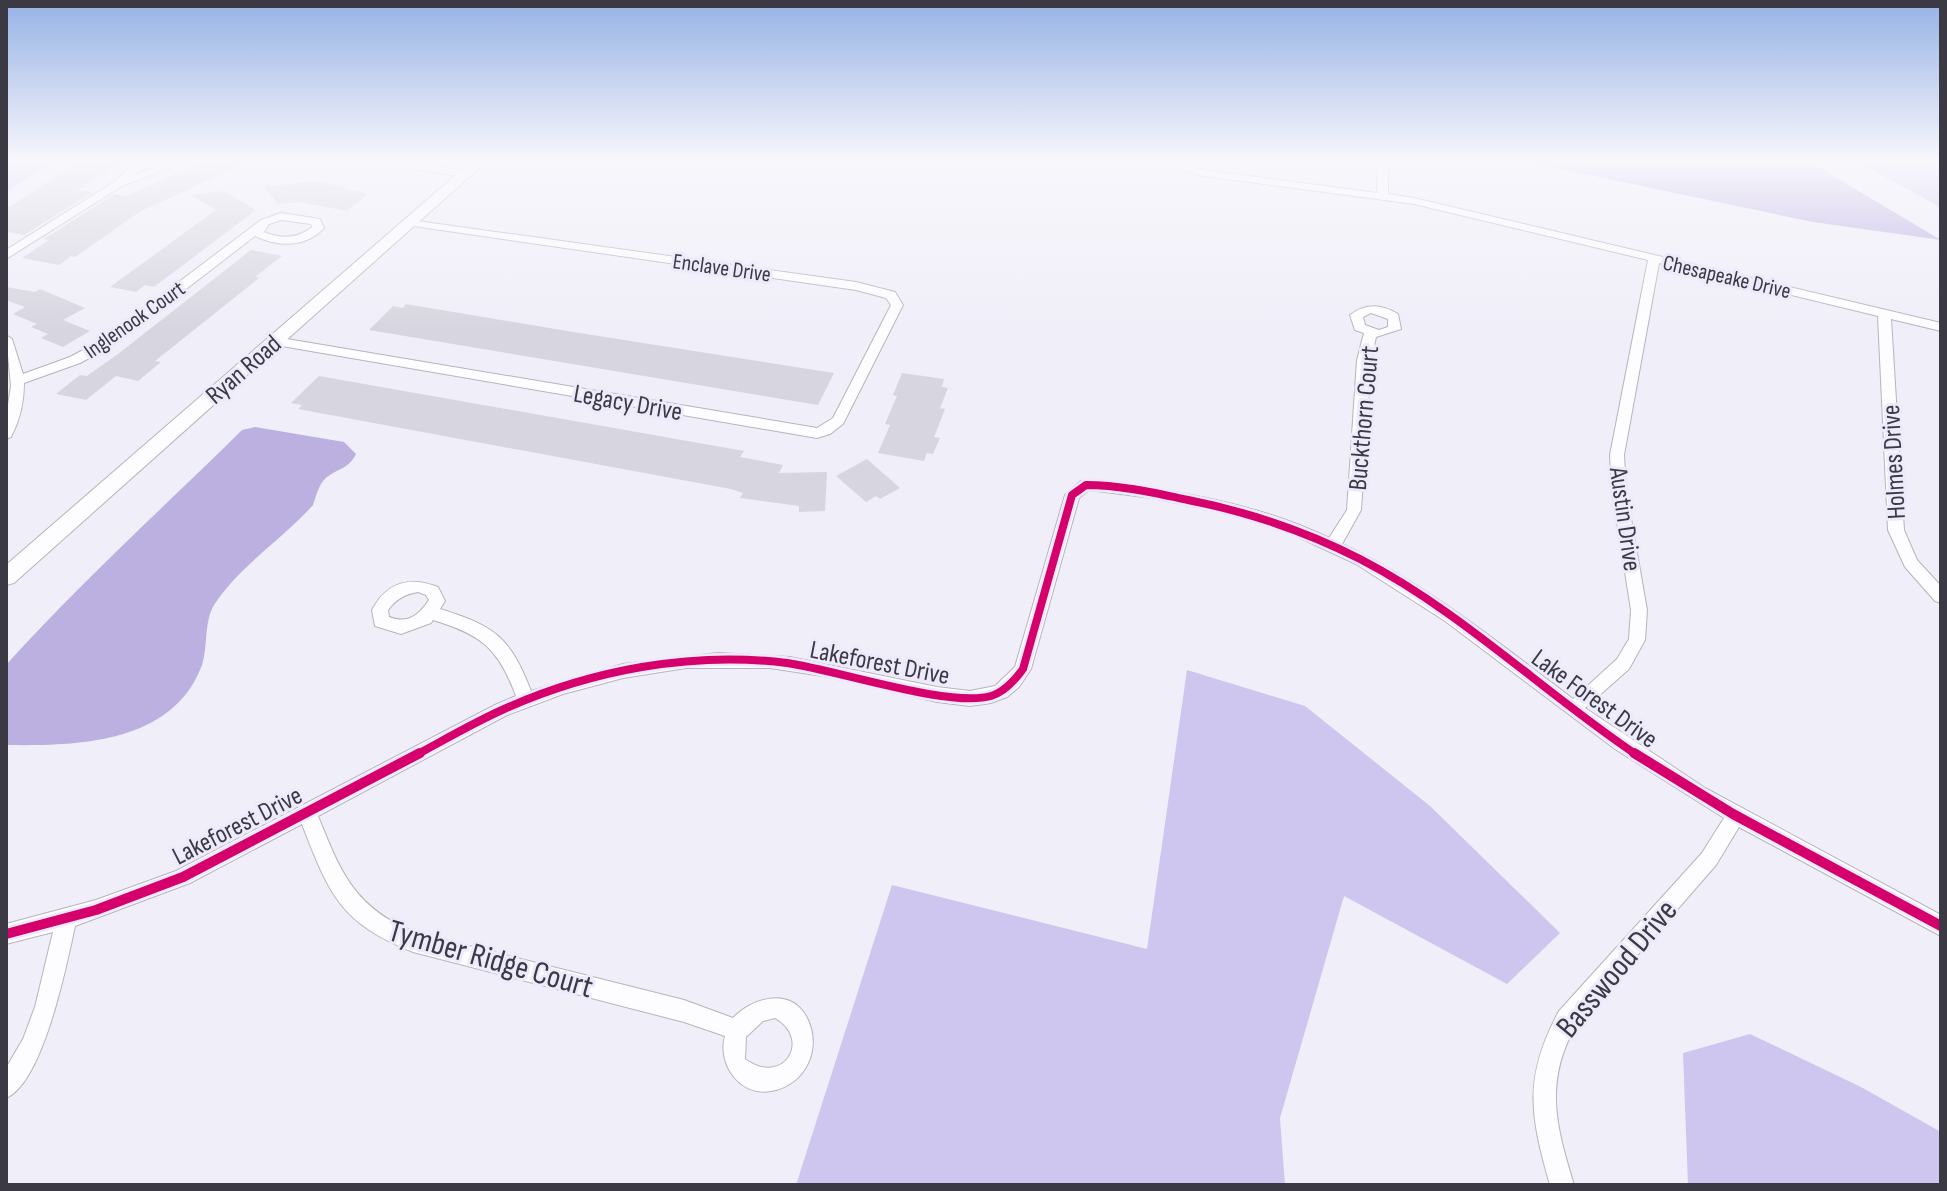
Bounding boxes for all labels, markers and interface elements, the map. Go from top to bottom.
street label: Enclave Drive [671,248,773,289]
street label: Chesapeake Drive [1660,250,1793,305]
street label: Inglenook Court [79,275,191,365]
street label: Ryan Road [200,329,288,411]
street label: Buckthorn Court [1343,344,1386,492]
street label: Legacy Drive [571,379,684,428]
street label: Holmes Drive [1876,404,1913,520]
street label: Austin Drive [1602,464,1647,573]
street label: Lakeforest Drive [807,635,952,692]
street label: Lake Forest Drive [1525,643,1663,755]
street label: Lakeforest Drive [168,780,308,872]
street label: Basswood Drive [1548,892,1686,1046]
street label: Tymber Ridge Court [384,912,597,1007]

